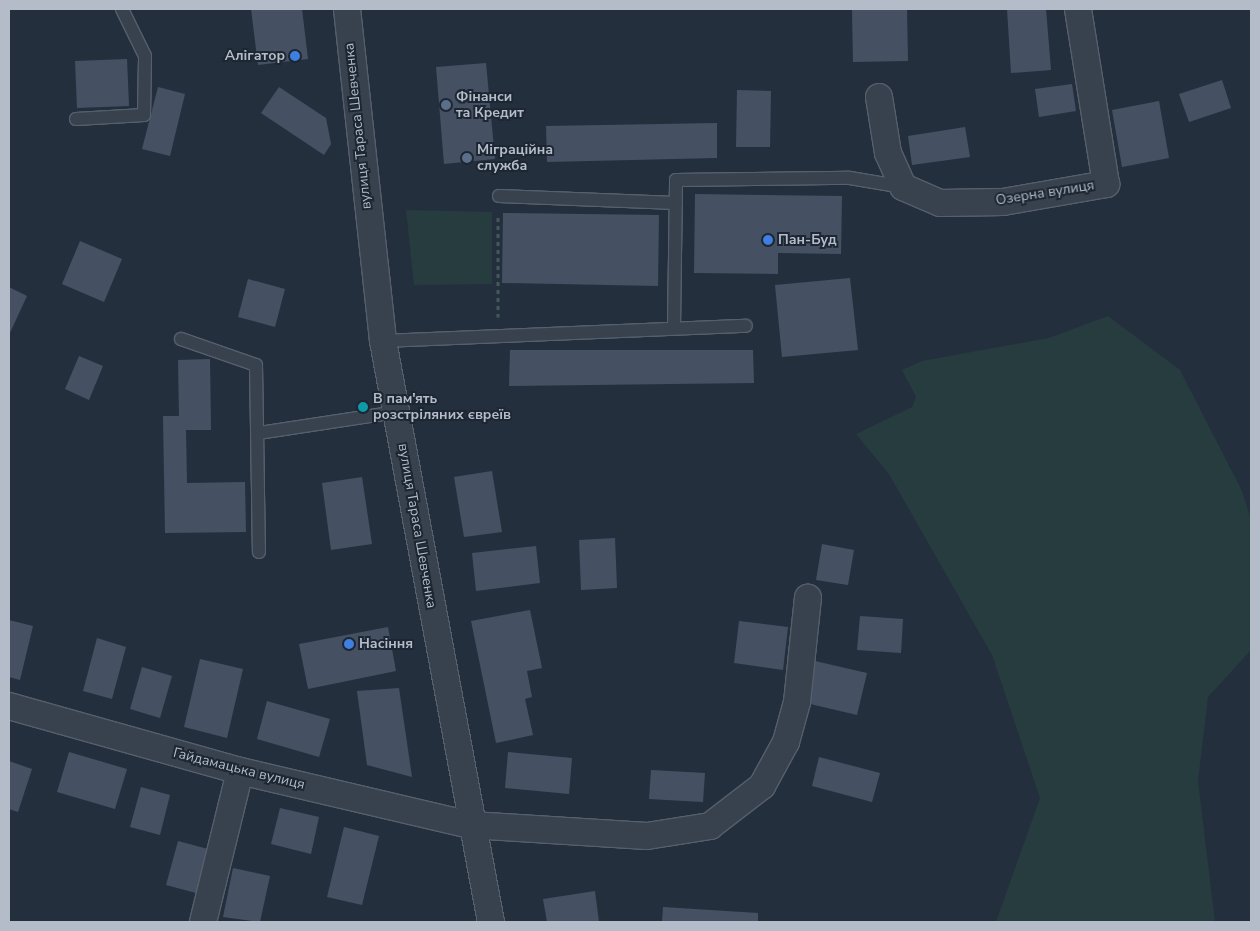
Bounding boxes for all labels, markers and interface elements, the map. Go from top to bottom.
street label: вулиця Тараса Шевченка [341,42,375,210]
place label: Алігатор [225,48,285,64]
marker: Алігатор [289,50,301,62]
place label: Фінанси та Кредит [456,89,524,121]
marker: Фінанси та Кредит [440,99,452,111]
place label: Міграційна служба [477,142,553,174]
marker: Міграційна служба [461,152,473,164]
street label: Озерна вулиця [994,177,1096,209]
place label: Пан-Буд [778,232,837,248]
marker: Пан-Буд [762,234,774,246]
place label: В пам'ять розстріляних євреїв [373,391,511,424]
marker: В пам'ять розстріляних євреїв [357,401,369,413]
street label: вулиця Тараса Шевченка [394,442,440,610]
place label: Насіння [359,636,413,652]
marker: Насіння [343,638,355,650]
street label: Гайдамацька вулиця [171,745,307,793]

